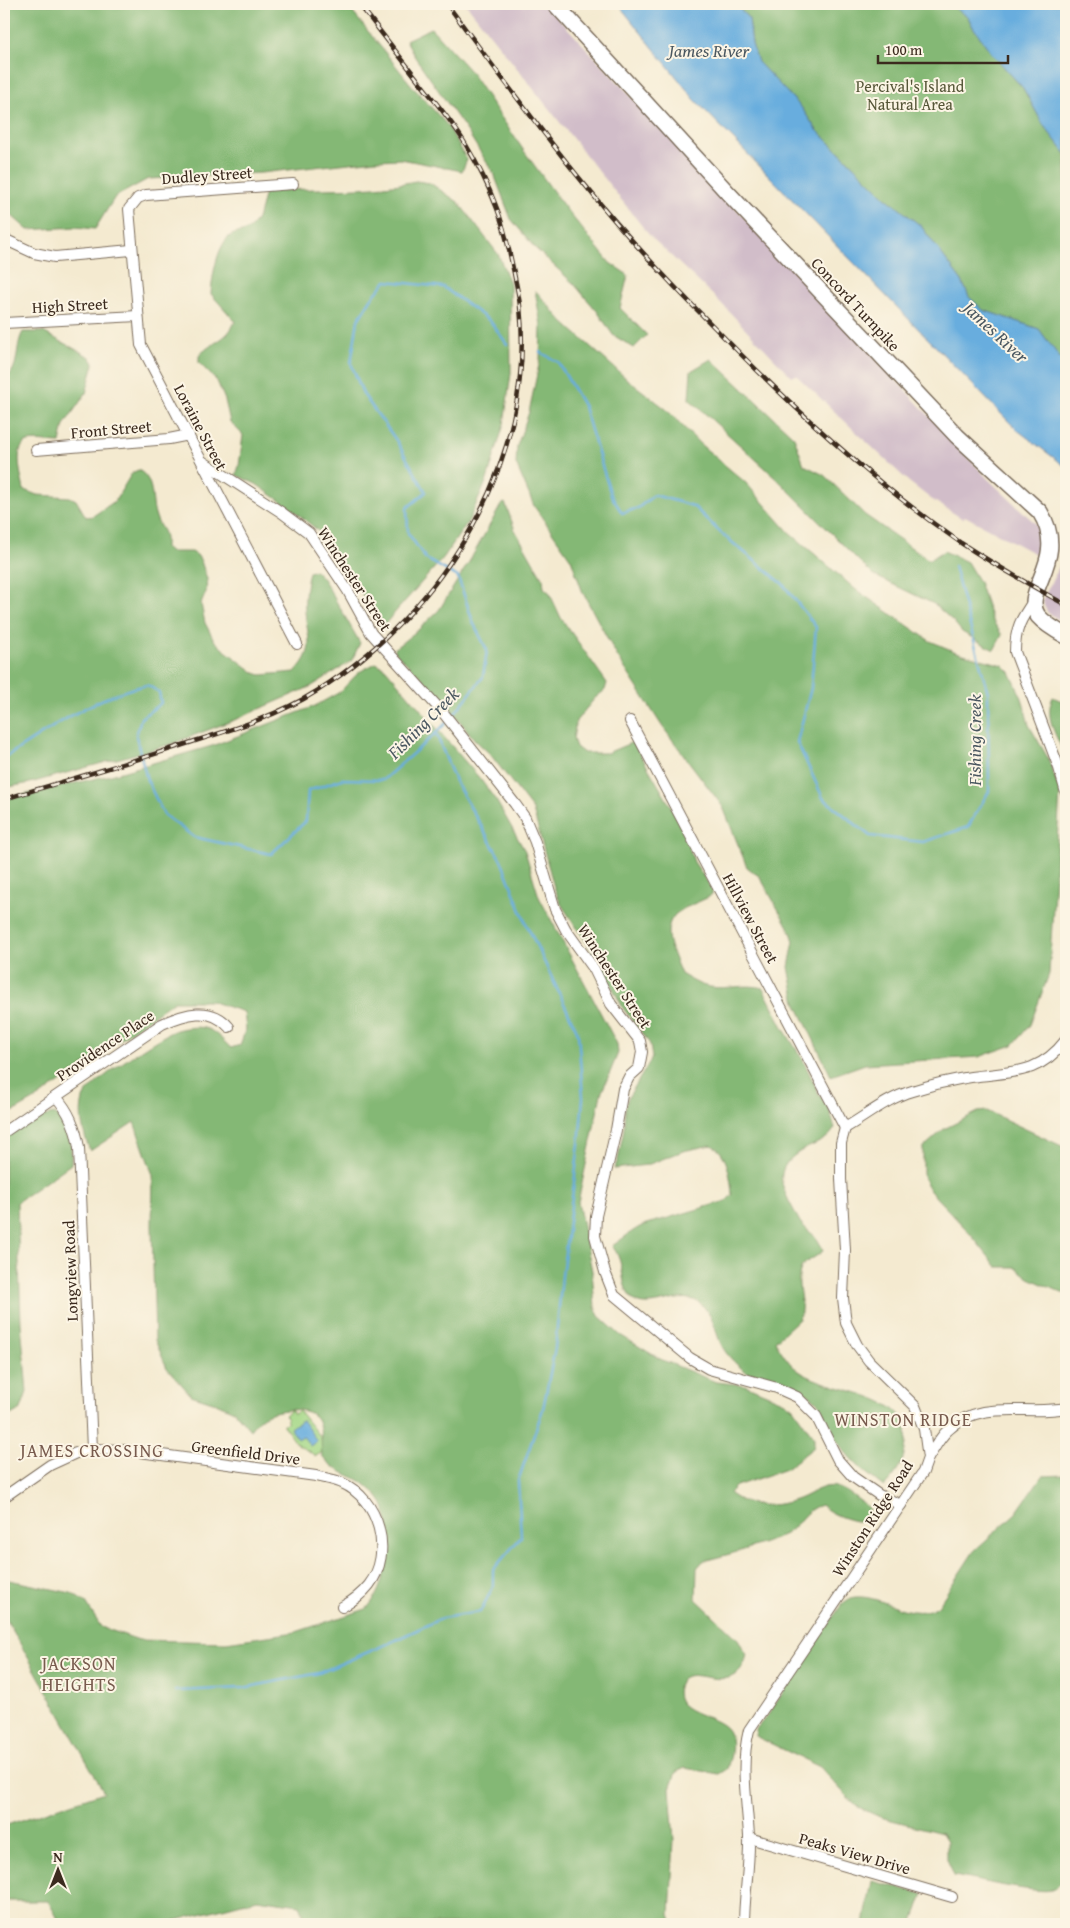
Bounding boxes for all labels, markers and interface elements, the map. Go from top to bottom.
scale bar [878,32,1008,64]
water label: James River [666,37,750,64]
text: 100 m [885,39,923,60]
park label: Percival's Island Natural Area [856,74,965,116]
street label: Dudley Street [161,160,254,190]
street label: Concord Turnpike [806,251,906,357]
street label: High Street [31,291,109,319]
water label: James River [955,293,1036,370]
street label: Loraine Street [168,379,234,475]
street label: Front Street [70,413,153,444]
street label: Winchester Street [312,522,398,636]
water label: Fishing Creek [380,681,465,766]
water label: Fishing Creek [961,693,988,787]
street label: Hillview Street [717,868,785,968]
street label: Winchester Street [572,919,658,1033]
street label: Providence Place [51,1003,159,1087]
street label: Longview Road [56,1220,84,1322]
district label: WINSTON RIDGE [834,1406,972,1433]
street label: Greenfield Drive [190,1433,302,1471]
district label: JAMES CROSSING [18,1437,164,1464]
street label: Winston Ridge Road [825,1455,919,1581]
district label: JACKSON HEIGHTS [39,1650,117,1698]
street label: Peaks View Drive [796,1826,914,1880]
north arrow [32,1846,82,1896]
text: N [53,1847,63,1867]

